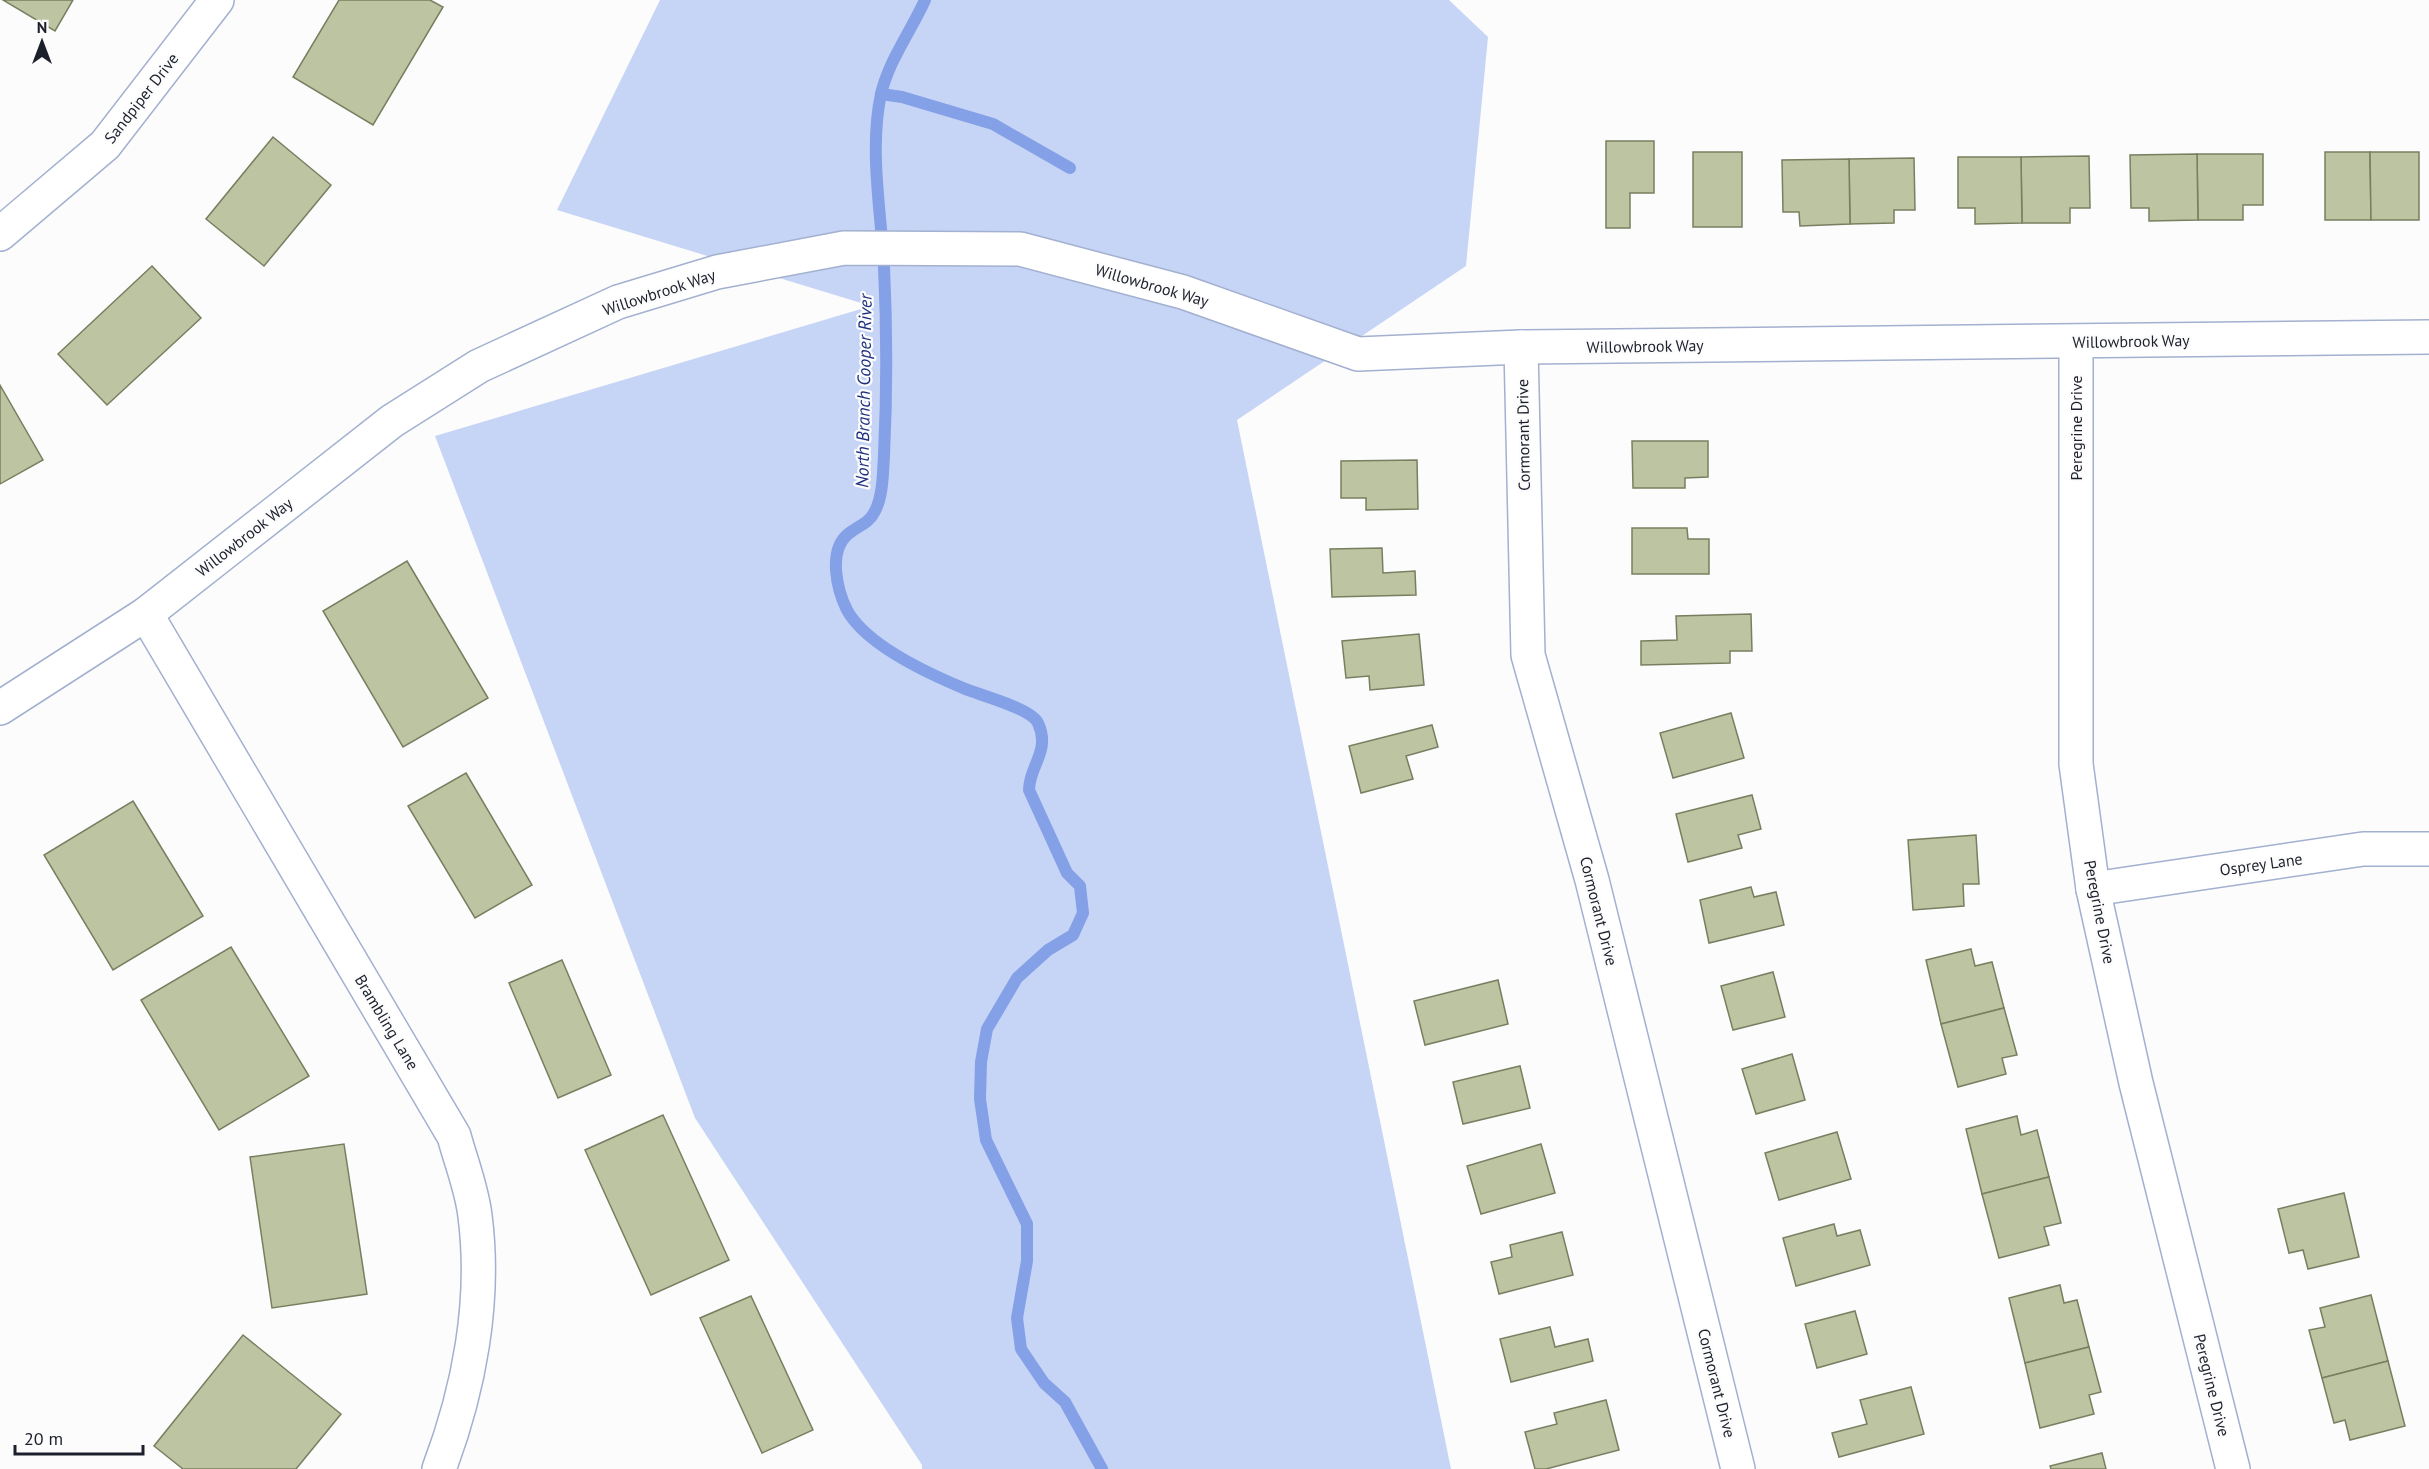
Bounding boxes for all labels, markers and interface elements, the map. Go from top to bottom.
north arrow [12,12,72,72]
text: N [37,17,47,37]
street label: Sandpiper Drive [100,49,182,147]
street label: Willowbrook Way [1093,259,1212,311]
street label: Willowbrook Way [600,264,718,320]
water label: North Branch Cooper River [850,293,877,488]
street label: Willowbrook Way [2072,330,2190,352]
street label: Willowbrook Way [1586,335,1704,357]
street label: Peregrine Drive [2066,375,2086,481]
street label: Cormorant Drive [1512,379,1534,491]
street label: Willowbrook Way [192,493,297,581]
street label: Osprey Lane [2218,848,2304,880]
street label: Cormorant Drive [1576,854,1622,968]
street label: Peregrine Drive [2080,858,2120,966]
street label: Brambling Lane [351,971,423,1073]
street label: Cormorant Drive [1694,1326,1740,1440]
street label: Peregrine Drive [2190,1332,2234,1438]
scale bar [15,1418,142,1456]
text: 20 m [24,1427,63,1450]

